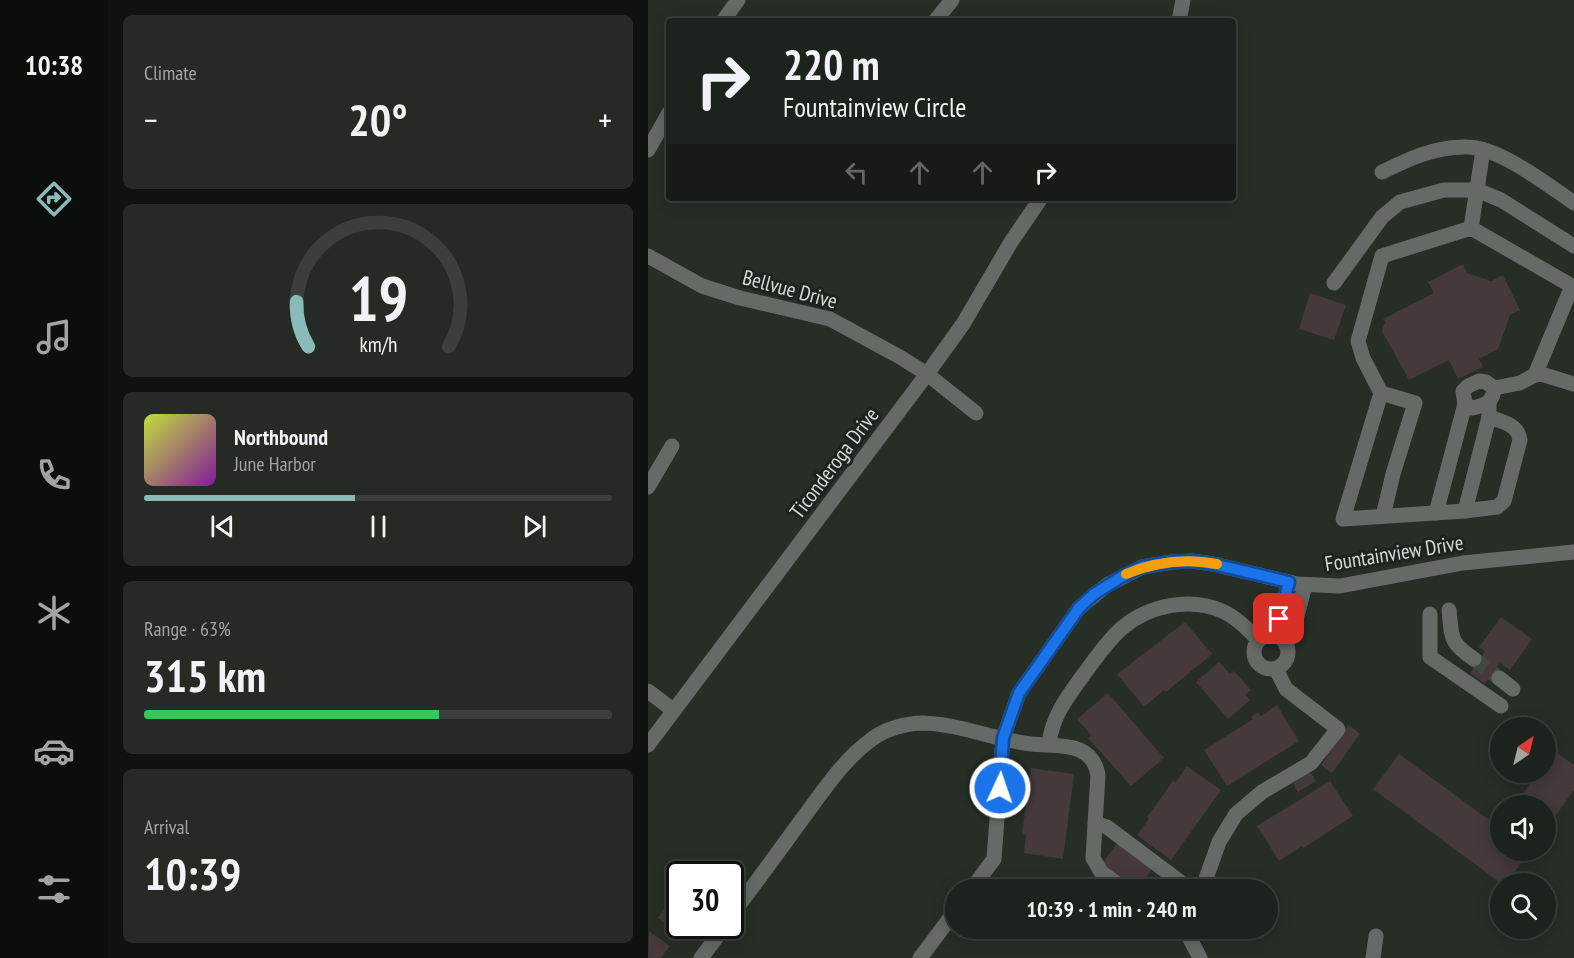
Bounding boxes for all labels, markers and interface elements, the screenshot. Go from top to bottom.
text: 220 m [783,37,880,92]
icon: right [684,42,762,120]
text: 10:38 [25,48,83,82]
text: Climate [144,60,197,86]
text: 20° [348,90,408,148]
text: Fountainview Circle [783,90,966,124]
text: − [144,98,158,141]
text: + [598,98,612,141]
icon: left [840,156,873,189]
icon: ahead [903,156,936,189]
icon: ahead [966,156,999,189]
icon: right [1029,156,1062,189]
icon: directions [33,178,75,220]
text: 19 [348,258,408,339]
street label: Bellvue Drive [740,263,840,315]
icon: music [33,316,75,358]
text: km/h [359,331,397,359]
street label: Ticonderoga Drive [783,402,885,524]
text: Northbound [234,423,328,451]
text: June Harbor [234,451,316,477]
icon: phone [33,454,75,496]
icon: previous [206,510,239,543]
icon: pause [362,510,395,543]
icon: next [518,510,551,543]
street label: Fountainview Drive [1323,529,1465,577]
icon: climate [33,592,75,634]
pin [1253,593,1304,644]
icon: arrive [1262,602,1295,635]
text: Range · 63% [144,616,231,642]
text: 315 km [144,646,266,704]
north arrow [1490,717,1556,783]
map controls [1490,717,1556,939]
icon: car [33,730,75,772]
position arrow [968,756,1032,820]
button: sound [1490,795,1556,861]
text: Arrival [144,814,189,840]
text: 10:39 [144,844,241,902]
speed limit sign: 30 [666,861,744,939]
icon: filters [33,868,75,910]
button: search [1490,873,1556,939]
text: 10:39 · 1 min · 240 m [1026,895,1197,923]

